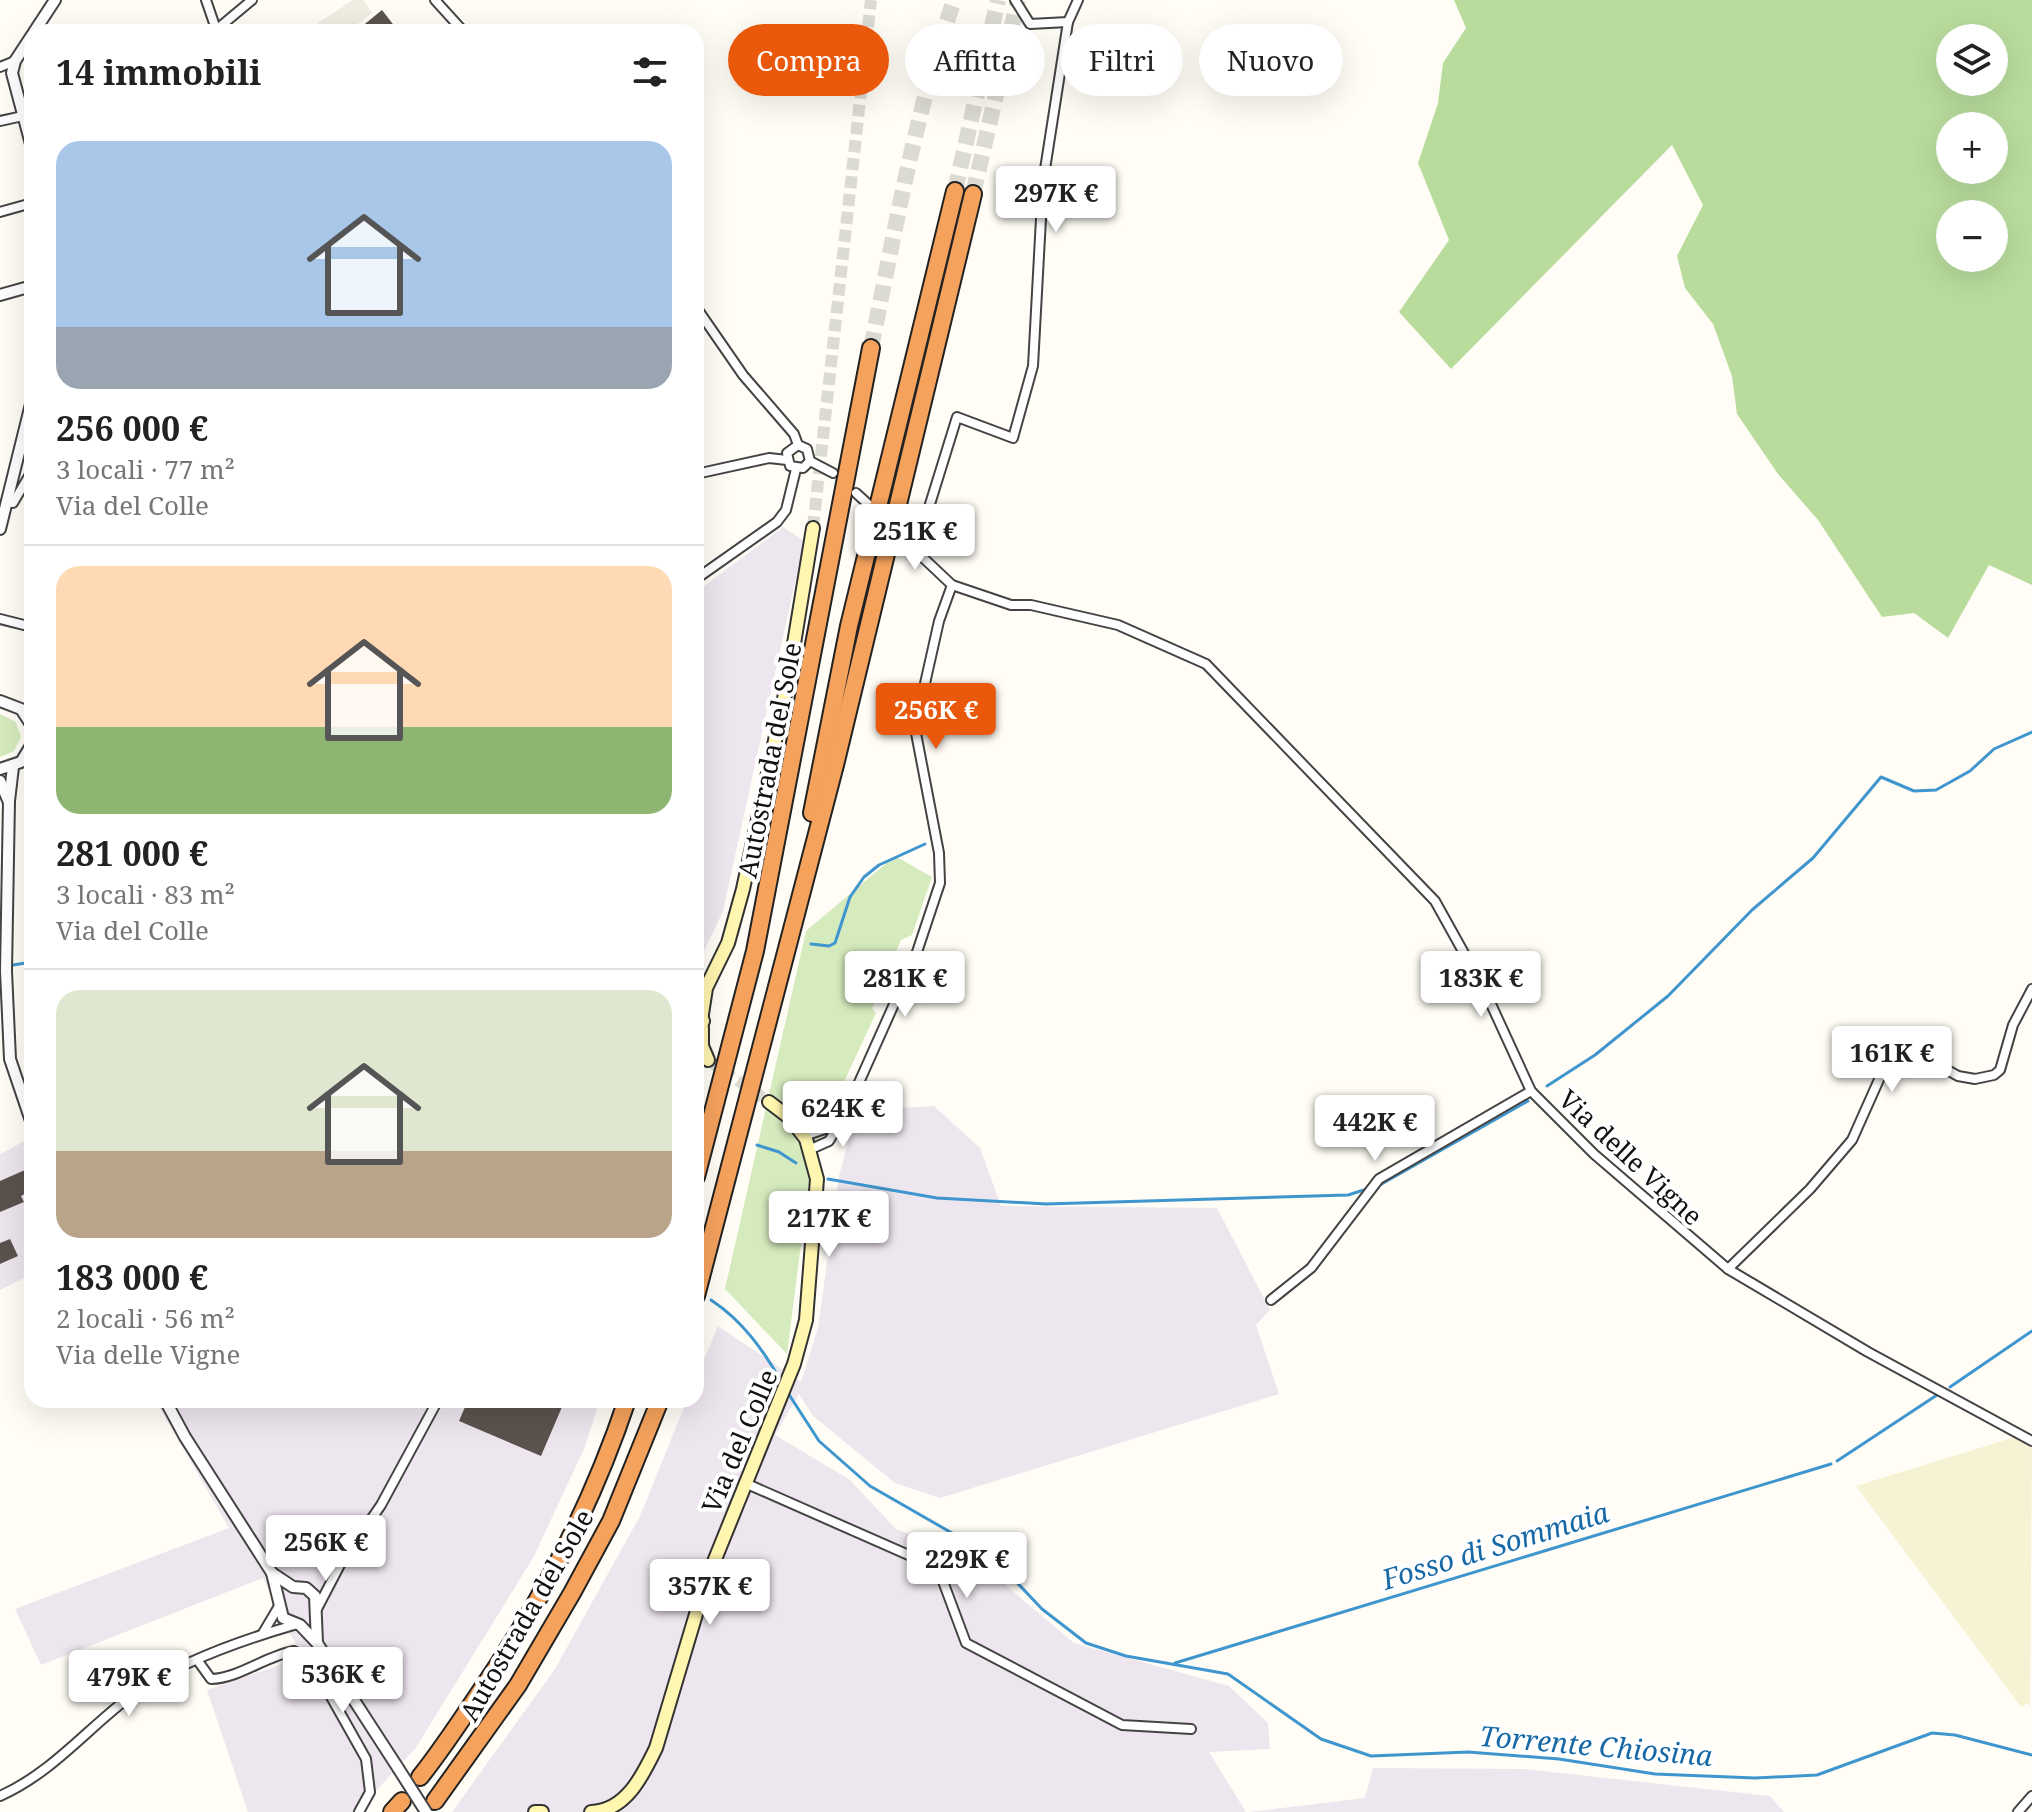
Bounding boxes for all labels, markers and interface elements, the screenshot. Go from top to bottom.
chip: Compra [728,24,889,96]
chip: Affitta [905,24,1045,96]
chip: Filtri [1061,24,1183,96]
chip: Nuovo [1199,24,1343,96]
map controls [1936,24,2008,272]
button: layers [1936,24,2008,96]
text: 14 immobili [56,49,261,95]
icon: filters [628,50,672,94]
button: + [1936,112,2008,184]
pin: 297K € [991,166,1121,234]
text: 297K € [1014,174,1098,210]
icon: home [292,193,436,337]
button: − [1936,200,2008,272]
text: 256 000 € [56,405,208,451]
text: 3 locali · 77 m² [56,451,235,487]
text: Via del Colle [56,487,209,523]
pin: 251K € [850,504,980,572]
text: 251K € [873,512,957,548]
icon: home [292,618,436,762]
street label: Autostrada del Sole [729,639,809,881]
pin: 256K € [871,683,1001,751]
text: 256K € [894,691,978,727]
text: 281 000 € [56,830,208,876]
text: 3 locali · 83 m² [56,876,235,912]
text: Via del Colle [56,912,209,948]
pin: 281K € [840,951,970,1019]
pin: 183K € [1416,951,1546,1019]
text: 281K € [863,959,947,995]
text: 183K € [1439,959,1523,995]
pin: 161K € [1827,1026,1957,1094]
text: 161K € [1850,1034,1934,1070]
icon: home [292,1042,436,1186]
pin: 624K € [778,1081,908,1149]
street label: Via delle Vigne [1551,1081,1711,1233]
text: 624K € [801,1089,885,1125]
pin: 442K € [1310,1095,1440,1163]
text: 442K € [1333,1103,1417,1139]
pin: 217K € [764,1191,894,1259]
text: 217K € [787,1199,871,1235]
text: 183 000 € [56,1254,208,1300]
text: 2 locali · 56 m² [56,1300,235,1336]
text: Via delle Vigne [56,1336,240,1372]
street label: Via del Colle [693,1364,785,1518]
water label: Fosso di Sommaia [1376,1492,1614,1598]
street label: Autostrada del Sole [451,1503,601,1727]
pin: 256K € [261,1515,391,1583]
text: 256K € [284,1523,368,1559]
pin: 229K € [902,1532,1032,1600]
text: 229K € [925,1540,1009,1576]
pin: 357K € [645,1559,775,1627]
text: 357K € [668,1567,752,1603]
pin: 536K € [278,1647,408,1715]
pin: 479K € [64,1650,194,1718]
text: 536K € [301,1655,385,1691]
text: 479K € [87,1658,171,1694]
water label: Torrente Chiosina [1478,1716,1715,1774]

